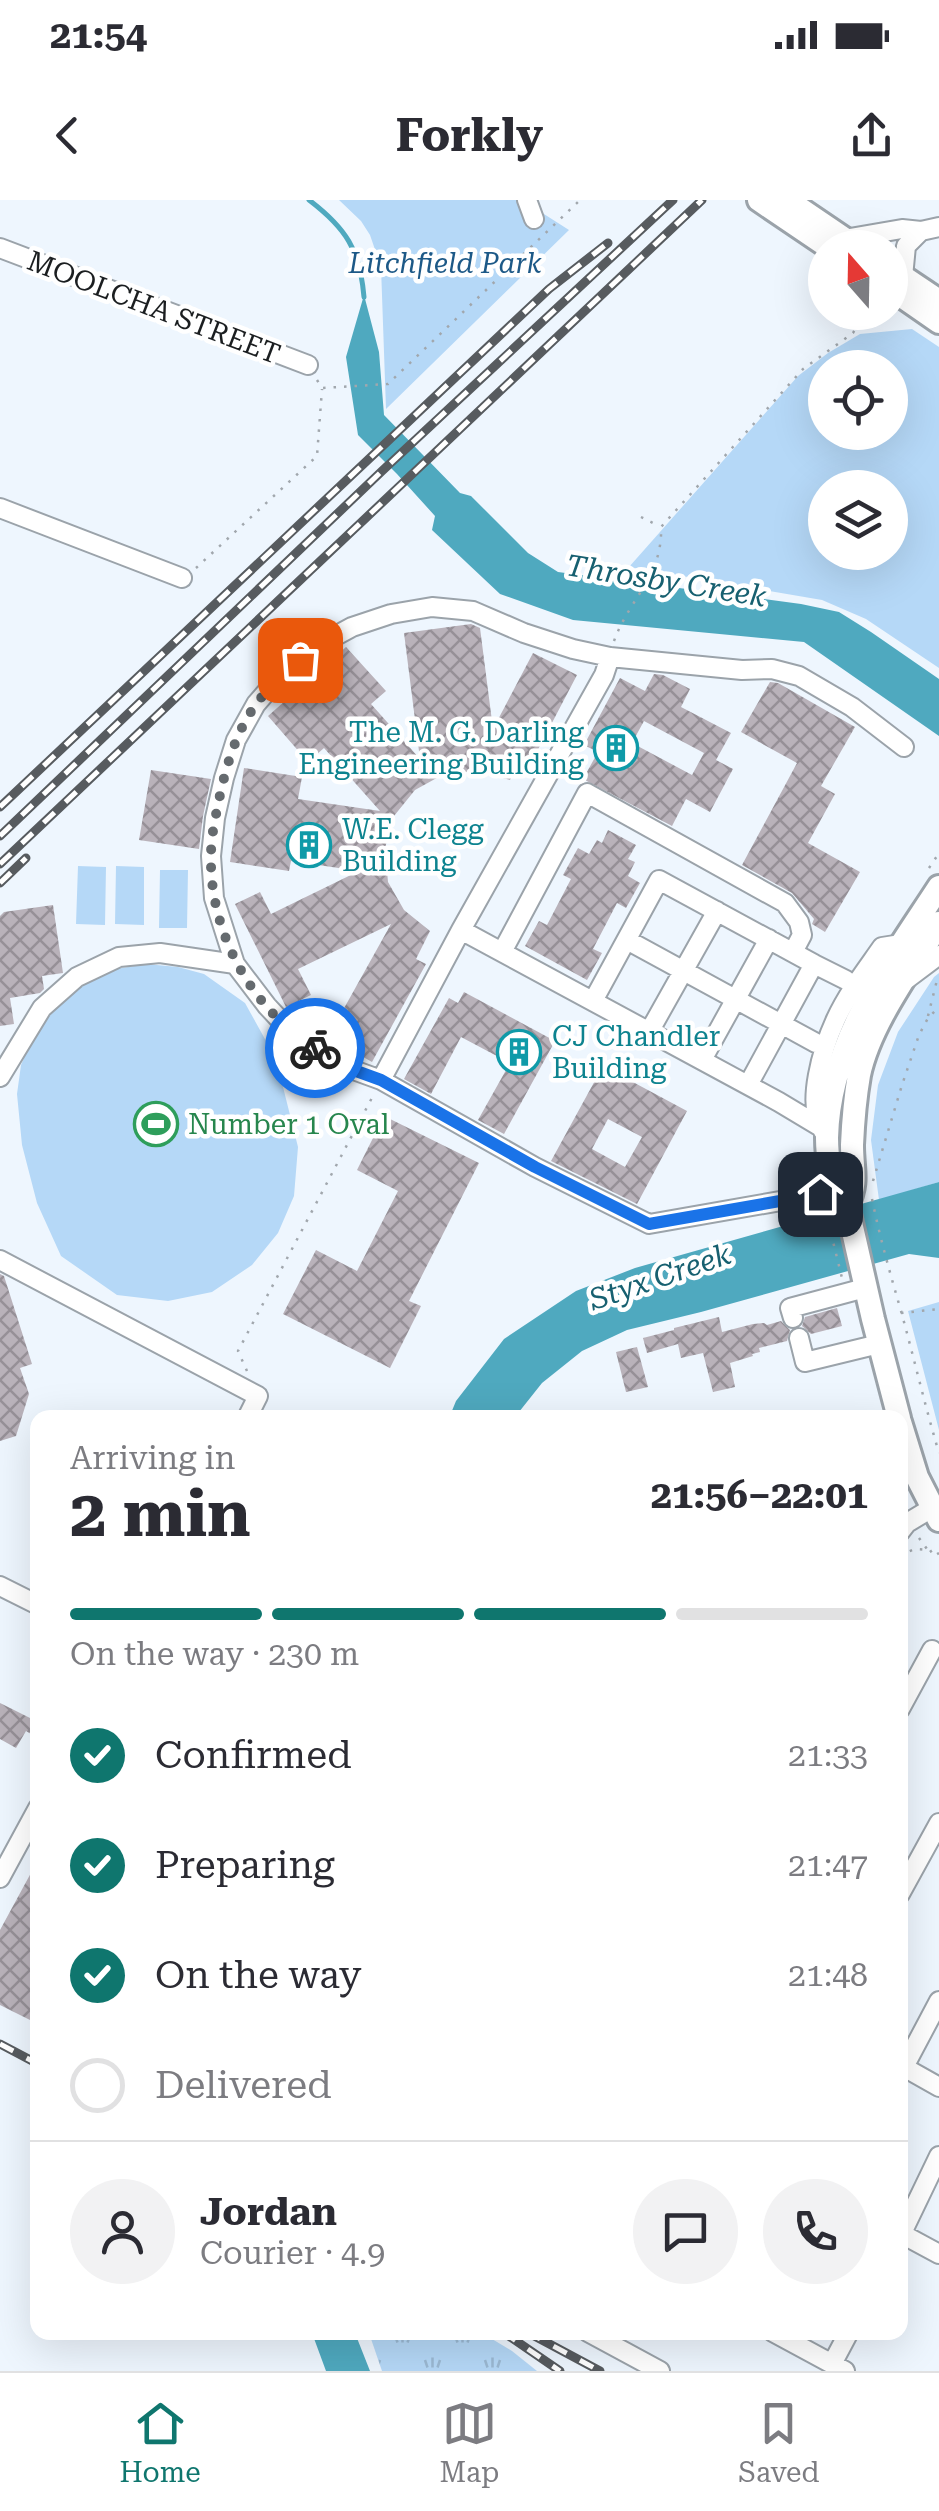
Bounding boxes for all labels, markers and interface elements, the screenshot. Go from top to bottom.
text: 21:54 [50,13,147,57]
icon: back [40,108,95,163]
icon: share [844,108,899,163]
text: Forkly [396,109,543,162]
north arrow [808,230,908,330]
map controls [808,230,908,570]
street label: MOOLCHA STREET [23,244,285,371]
park label: Litchfield Park [347,247,542,280]
button: locate [808,350,908,450]
button: layers [808,470,908,570]
water label: Throsby Creek [563,547,769,614]
pin [258,618,343,703]
icon: bag [273,633,328,688]
place label: The M. G. Darling Engineering Building [298,716,584,781]
building icon: The M. G. Darling Engineering Building [593,725,639,771]
place label: W.E. Clegg Building [342,813,484,878]
building icon: W.E. Clegg Building [286,822,332,868]
courier [265,998,365,1098]
place label: CJ Chandler Building [552,1020,720,1085]
icon: bike [288,1021,343,1076]
building icon: CJ Chandler Building [496,1029,542,1075]
sports icon: Number 1 Oval [133,1101,179,1147]
place label: Number 1 Oval [188,1108,390,1141]
pin [778,1152,863,1237]
icon: home [793,1167,848,1222]
water label: Styx Creek [584,1236,736,1317]
text: Arriving in [70,1439,235,1477]
text: 21:56–22:01 [651,1473,868,1517]
text: 2 min [70,1476,251,1552]
text: On the way · 230 m [70,1635,359,1673]
icon: check [70,1728,125,1783]
text: Confirmed [155,1733,352,1777]
text: 21:33 [788,1736,868,1774]
icon: check [70,1838,125,1893]
text: Preparing [155,1843,335,1887]
text: 21:47 [788,1846,868,1884]
icon: check [70,1948,125,2003]
text: On the way [155,1953,361,1997]
text: 21:48 [788,1956,868,1994]
text: Delivered [155,2063,332,2107]
button: person [70,2179,175,2284]
button: chat [633,2179,738,2284]
button: phone [763,2179,868,2284]
text: Jordan [200,2190,337,2234]
text: Courier · 4.9 [200,2234,385,2272]
tab: Home [119,2396,201,2489]
tab: Map [440,2396,499,2489]
tab: Saved [738,2396,820,2489]

